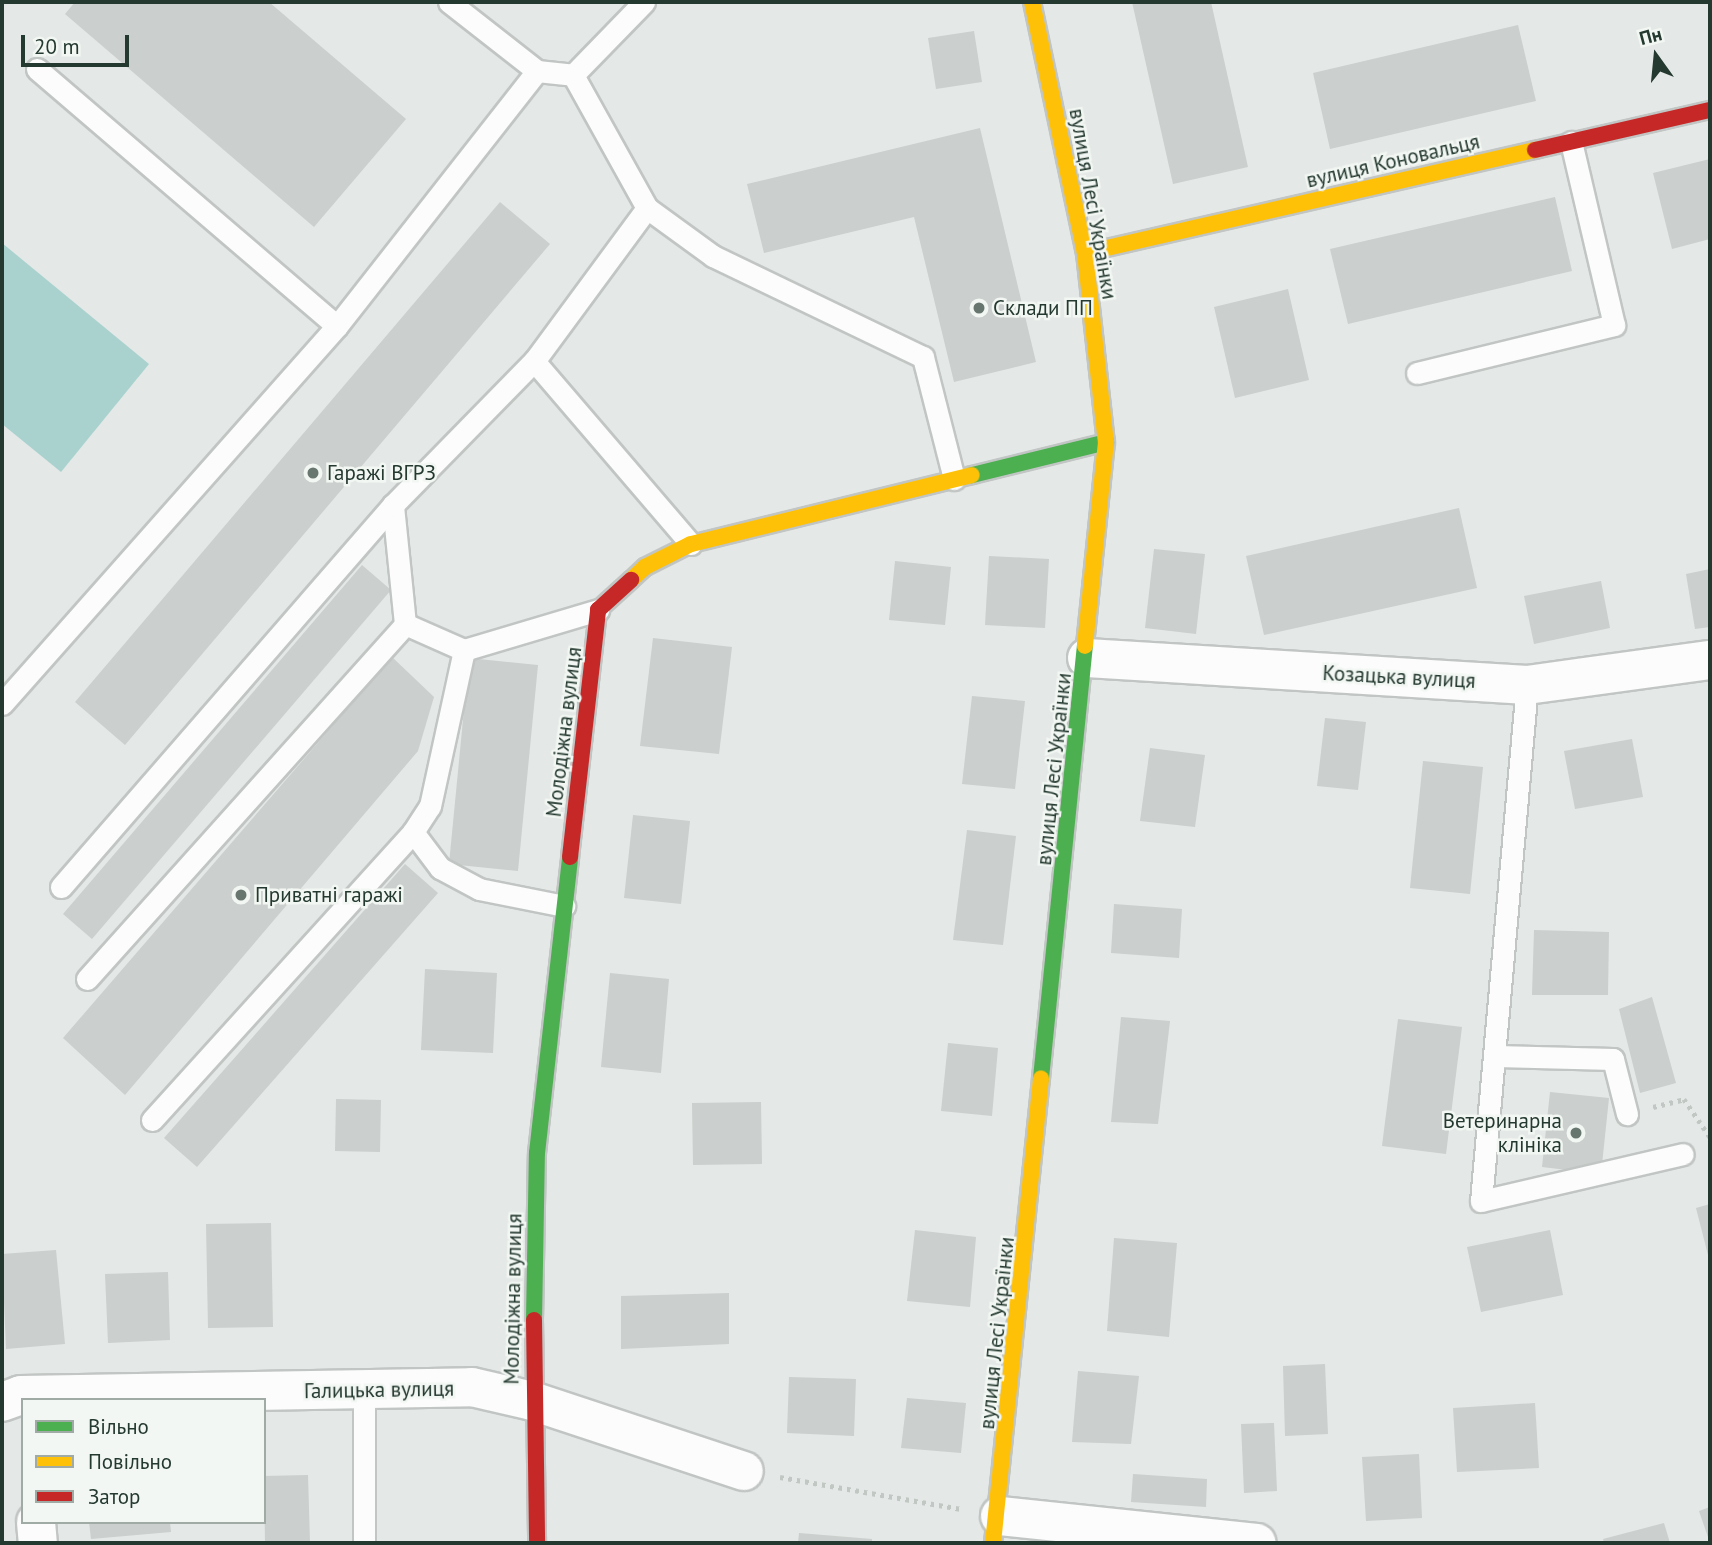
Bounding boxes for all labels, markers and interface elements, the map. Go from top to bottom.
scale bar [24,21,133,65]
north arrow [1621,21,1691,91]
text: Пн [1637,21,1664,50]
text: 20 m [34,33,80,60]
street label: вулиця Лесі Українки [1064,106,1122,302]
street label: вулиця Коновальця [1304,129,1482,193]
place label: Склади ПП [993,295,1093,321]
marker: Склади ПП [971,300,987,316]
place label: Гаражі ВГРЗ [327,460,436,486]
marker: Гаражі ВГРЗ [305,465,321,481]
street label: Молодіжна вулиця [541,646,587,818]
street label: Козацька вулиця [1322,660,1476,694]
street label: вулиця Лесі Українки [1031,671,1077,867]
place label: Приватні гаражі [255,882,403,908]
marker: Приватні гаражі [233,887,249,903]
place label: Ветеринарна клініка [1443,1108,1562,1158]
marker: Ветеринарна клініка [1568,1125,1584,1141]
street label: Молодіжна вулиця [499,1213,527,1385]
street label: вулиця Лесі Українки [974,1235,1020,1431]
street label: Галицька вулиця [304,1376,454,1404]
legend [21,1398,266,1524]
text: Вільно [88,1413,149,1440]
text: Повільно [88,1448,172,1475]
text: Затор [88,1483,140,1510]

